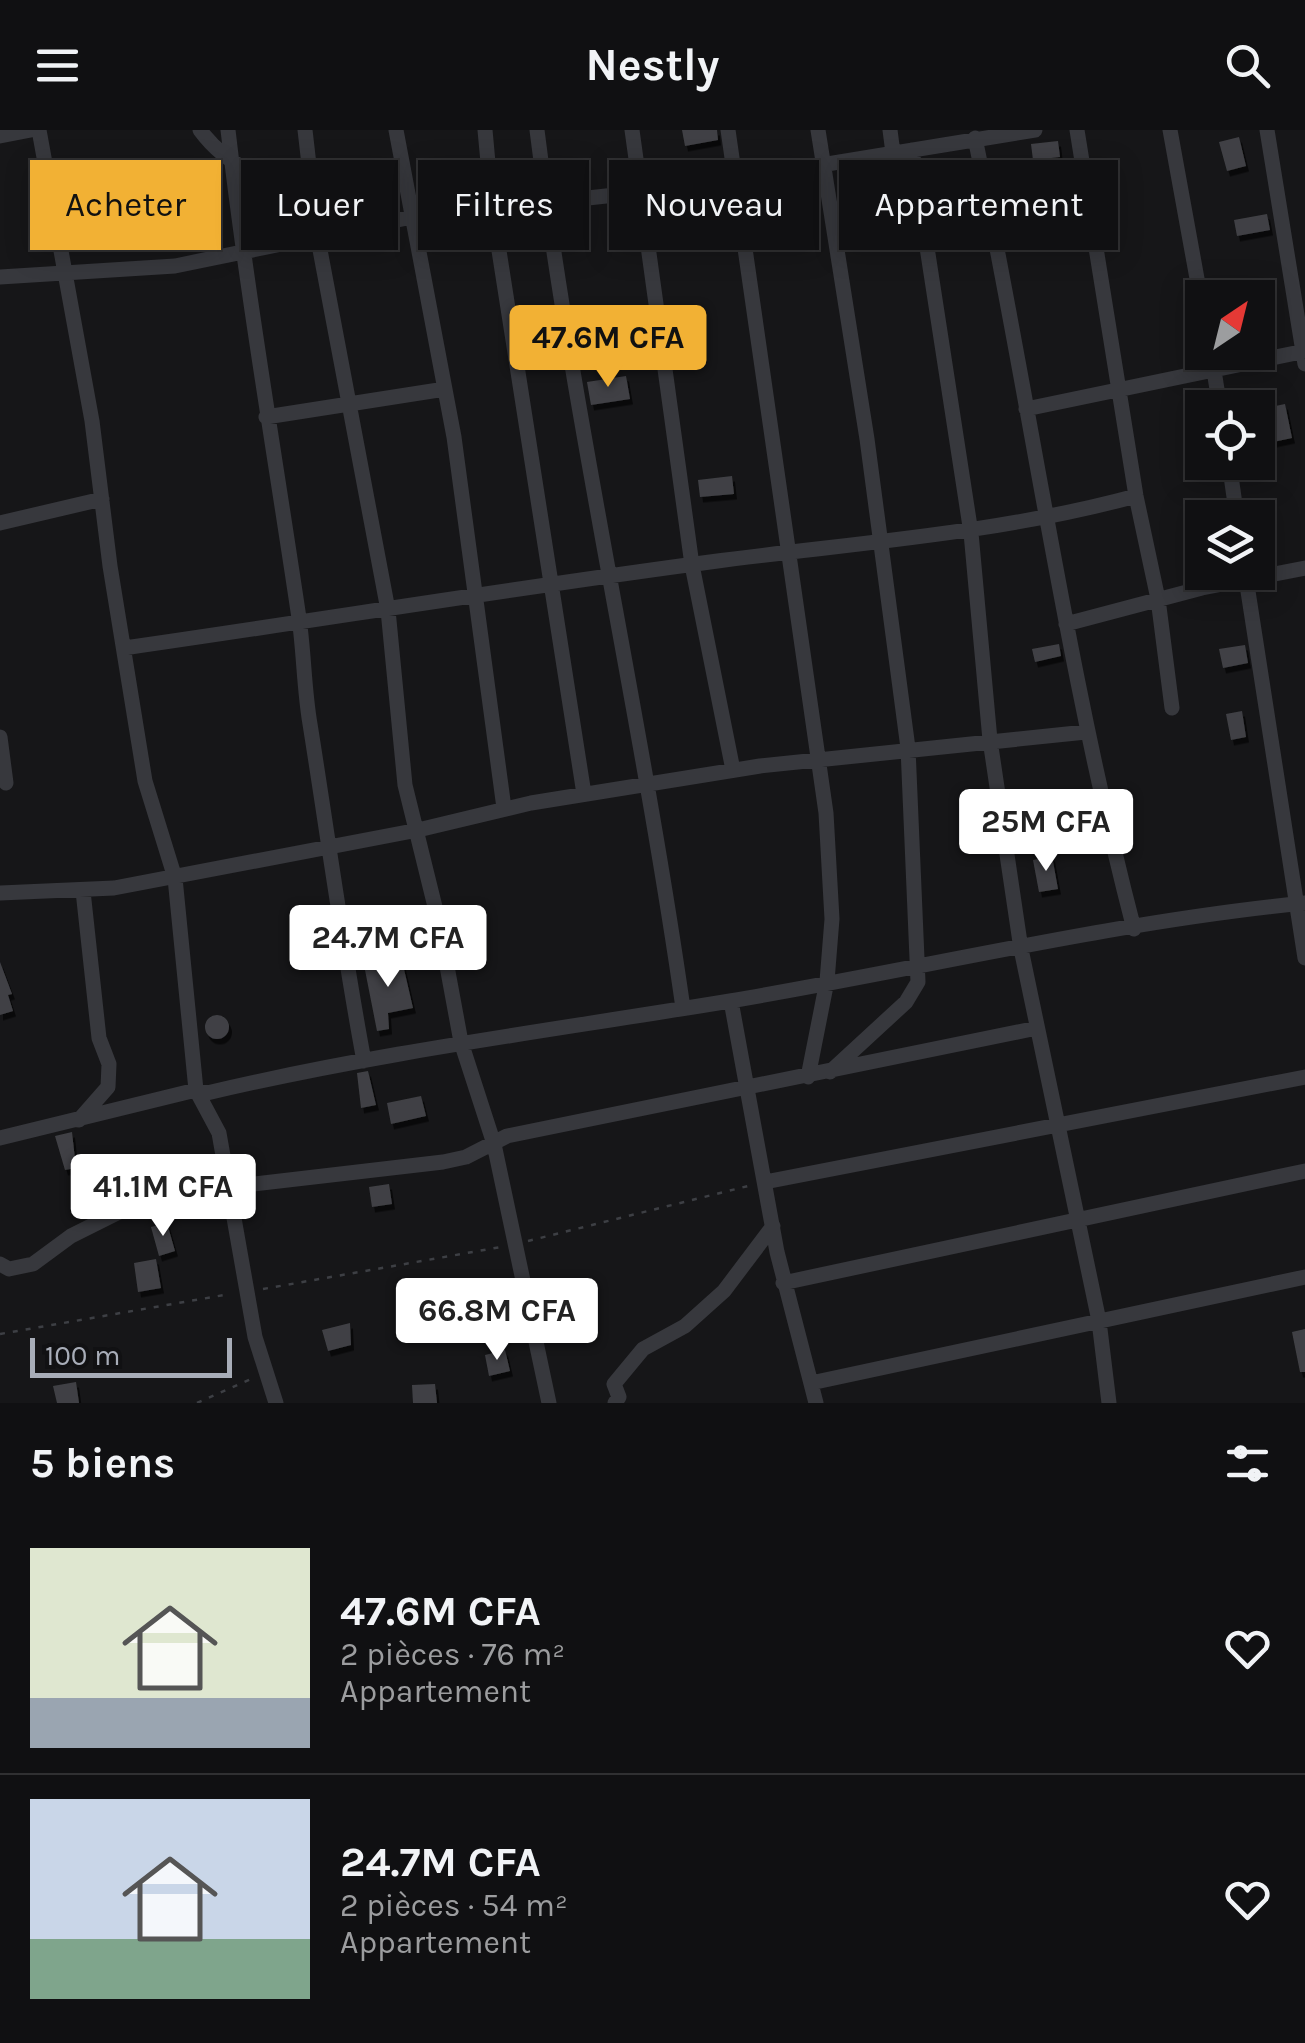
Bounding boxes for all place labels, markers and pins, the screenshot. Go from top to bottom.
pin: 47.6M CFA [494,305,722,390]
pin: 25M CFA [954,789,1138,874]
pin: 24.7M CFA [274,905,502,990]
pin: 41.1M CFA [49,1154,277,1239]
pin: 66.8M CFA [383,1278,611,1363]

